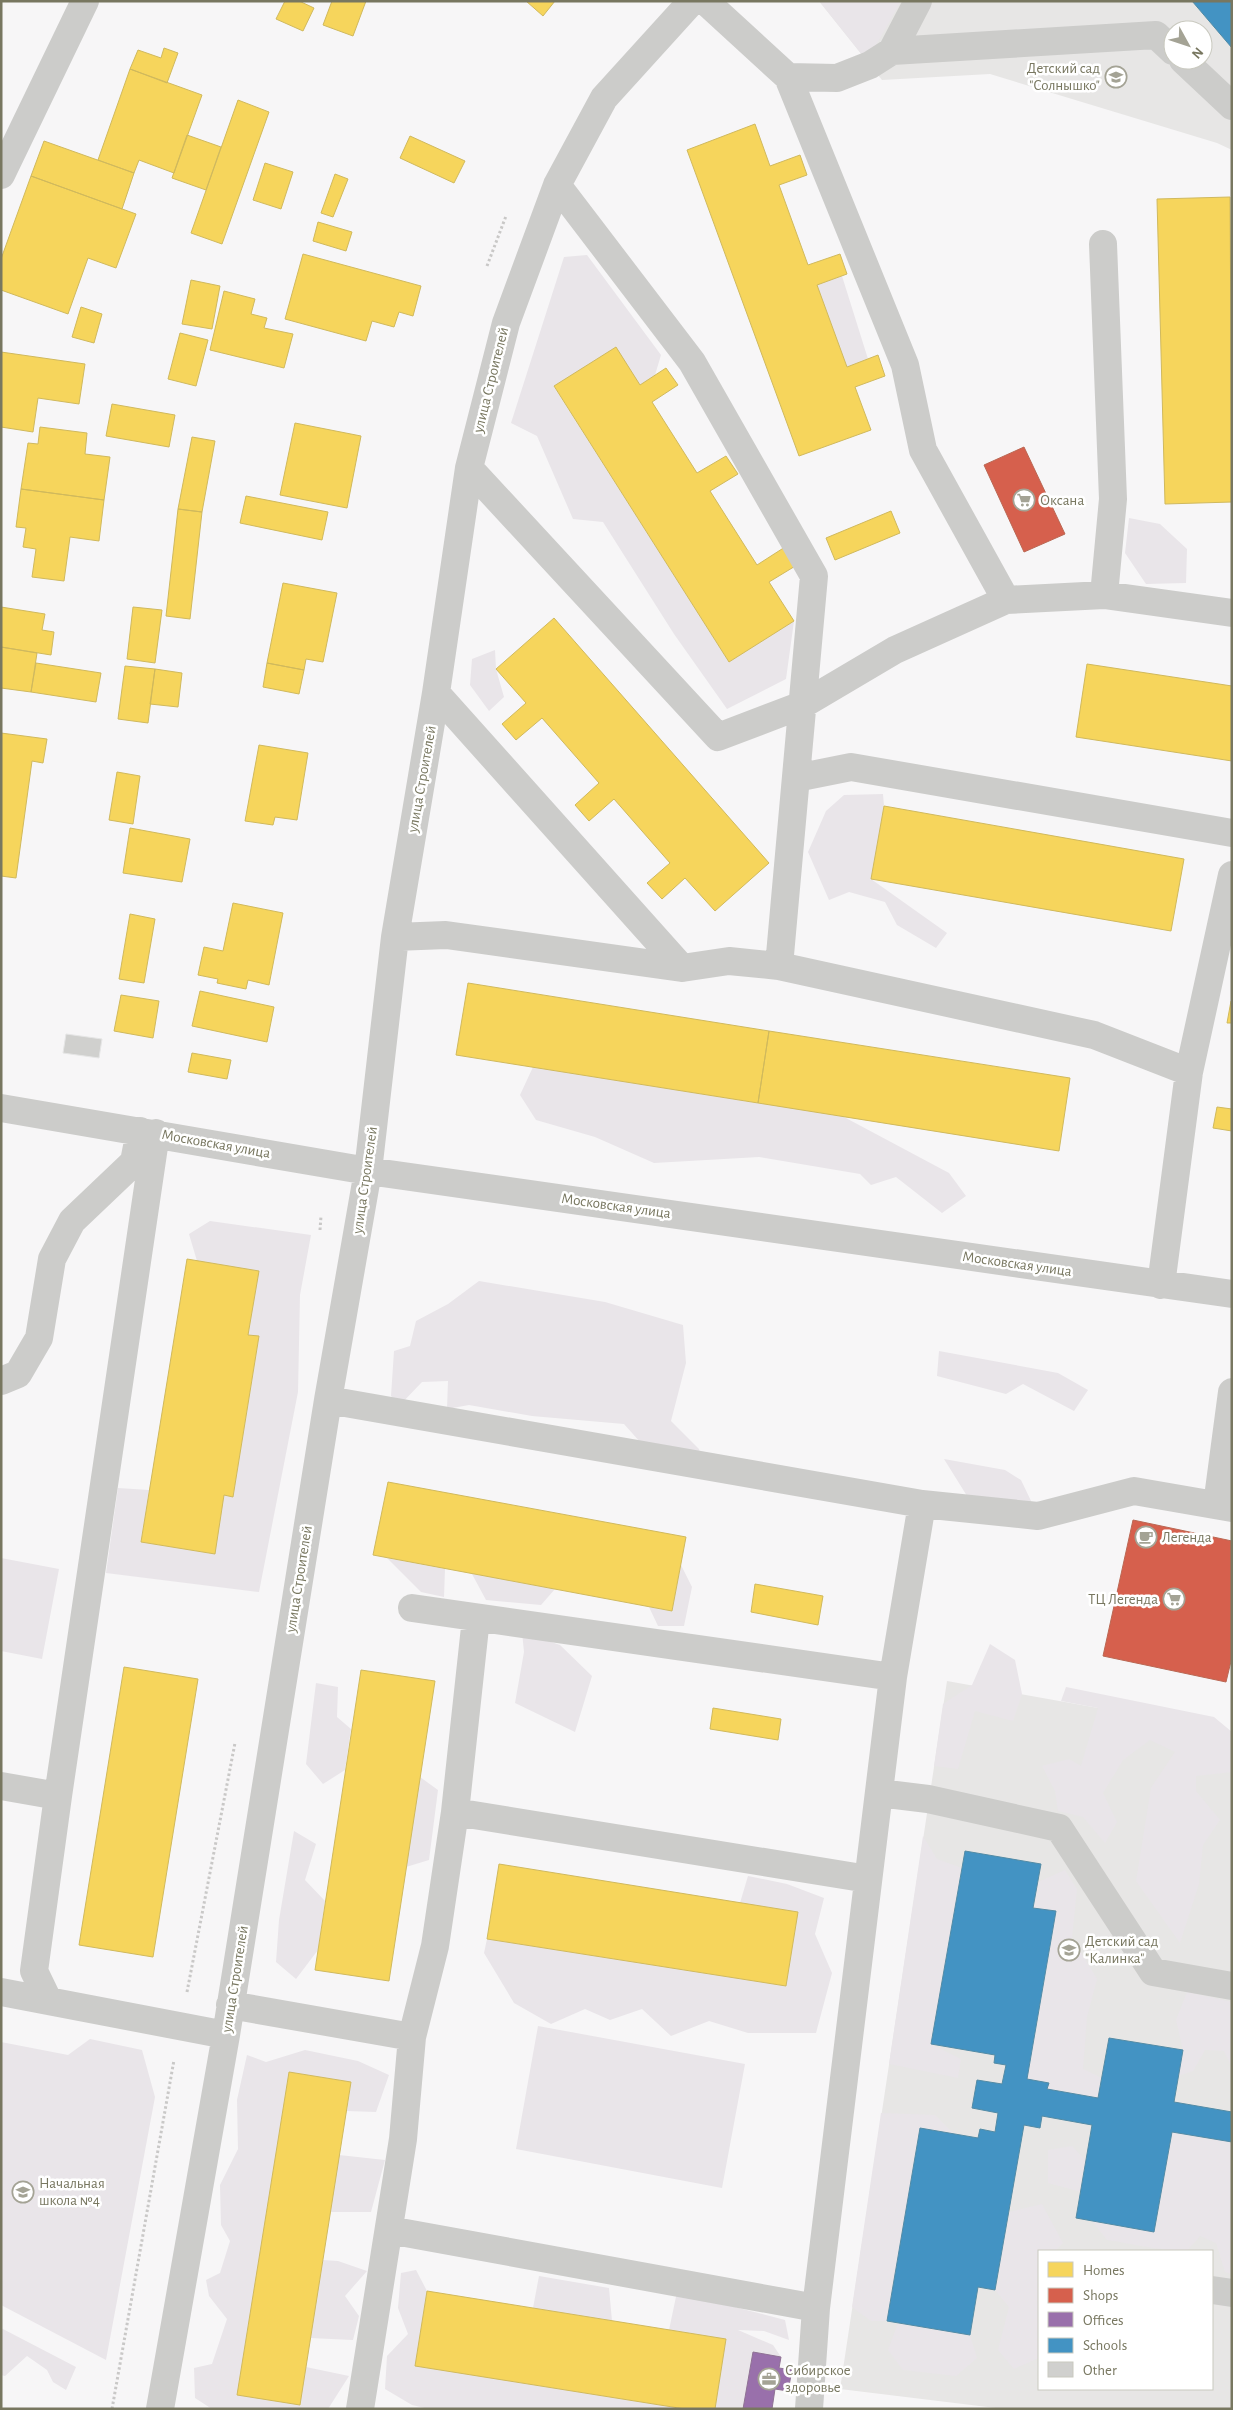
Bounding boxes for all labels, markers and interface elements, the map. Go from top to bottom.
north arrow [1163,20,1213,70]
text: N [1189,44,1206,61]
place label: Детский сад "Солнышко" [1027,61,1100,93]
school or university icon: Детский сад "Солнышко" [1104,65,1128,89]
street label: улица Строителей [470,326,511,435]
supermarket icon: Оксана [1012,488,1036,512]
place label: Оксана [1040,493,1084,508]
street label: улица Строителей [405,724,439,835]
street label: улица Строителей [350,1125,380,1236]
street label: Московская улица [160,1127,272,1161]
street label: Московская улица [560,1191,672,1221]
street label: Московская улица [961,1249,1073,1279]
street label: улица Строителей [283,1524,315,1635]
cafe icon: Легенда [1134,1525,1158,1549]
place label: Легенда [1162,1530,1212,1545]
supermarket icon: ТЦ Легенда [1162,1587,1186,1611]
place label: ТЦ Легенда [1088,1592,1158,1607]
street label: улица Строителей [219,1924,251,2035]
place label: Детский сад "Калинка" [1085,1934,1158,1966]
school or university icon: Детский сад "Калинка" [1057,1938,1081,1962]
place label: Начальная школа №4 [39,2176,105,2208]
school or university icon: Начальная школа №4 [11,2180,35,2204]
legend [1038,2250,1213,2390]
text: Homes [1083,2263,1125,2278]
text: Shops [1083,2288,1118,2303]
text: Offices [1083,2313,1124,2328]
text: Schools [1083,2338,1127,2353]
place label: Сибирское здоровье [785,2363,851,2395]
text: Other [1083,2363,1117,2378]
office icon: Сибирское здоровье [757,2367,781,2391]

